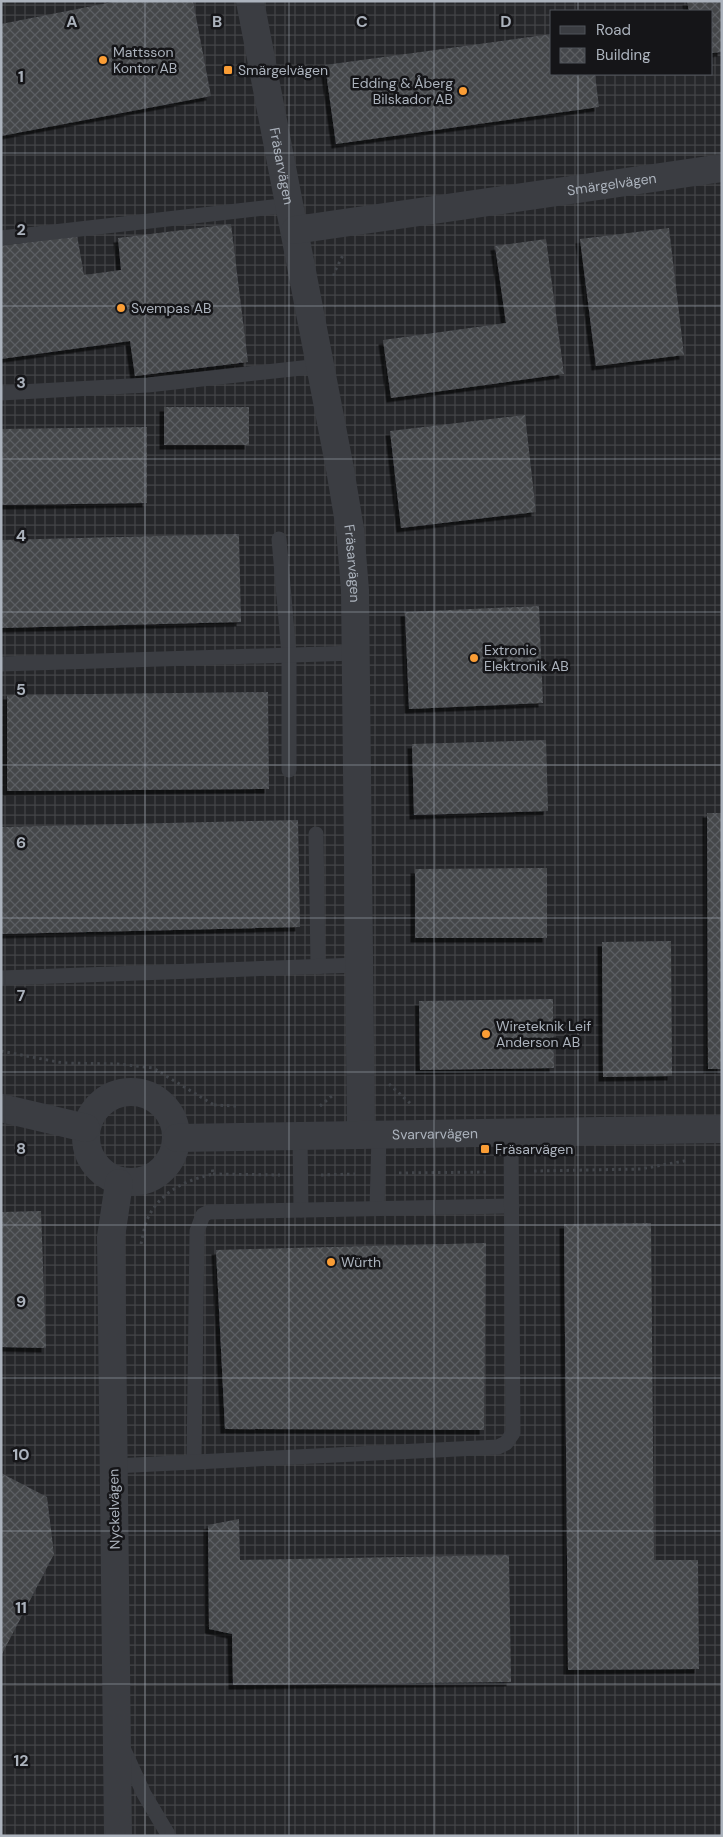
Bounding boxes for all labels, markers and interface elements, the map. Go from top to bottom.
legend [550,10,713,75]
text: A [66,11,78,32]
text: B [212,11,222,32]
text: C [356,11,368,32]
text: D [500,11,512,32]
text: Road [596,20,631,40]
place label: Mattsson Kontor AB [113,43,177,77]
text: Building [596,45,651,65]
marker: Mattsson Kontor AB [97,54,109,66]
place label: Smärgelvägen [238,61,328,79]
marker: Smärgelvägen [222,64,234,76]
text: 1 [18,66,24,87]
place label: Edding & Åberg Bilskador AB [352,74,453,108]
marker: Edding & Åberg Bilskador AB [457,85,469,97]
street label: Fräsarvägen [265,126,298,206]
street label: Smärgelvägen [566,169,658,199]
text: 2 [16,219,26,240]
place label: Svempas AB [131,299,211,317]
marker: Svempas AB [115,302,127,314]
text: 3 [16,372,26,393]
street label: Fräsarvägen [340,523,364,603]
text: 4 [16,525,26,546]
place label: Extronic Elektronik AB [484,641,569,675]
marker: Extronic Elektronik AB [468,652,480,664]
text: 5 [16,679,26,700]
text: 6 [16,832,26,853]
text: 7 [17,985,26,1006]
place label: Wireteknik Leif Anderson AB [496,1017,591,1051]
marker: Wireteknik Leif Anderson AB [480,1028,492,1040]
street label: Svarvarvägen [392,1124,478,1143]
text: 8 [16,1138,26,1159]
place label: Fräsarvägen [495,1140,573,1158]
marker: Fräsarvägen [479,1143,491,1155]
place label: Würth [341,1253,381,1271]
marker: Würth [325,1256,337,1268]
text: 9 [16,1291,26,1312]
text: 10 [12,1444,30,1465]
street label: Nyckelvägen [104,1469,124,1549]
text: 11 [15,1597,27,1618]
text: 12 [13,1750,29,1771]

